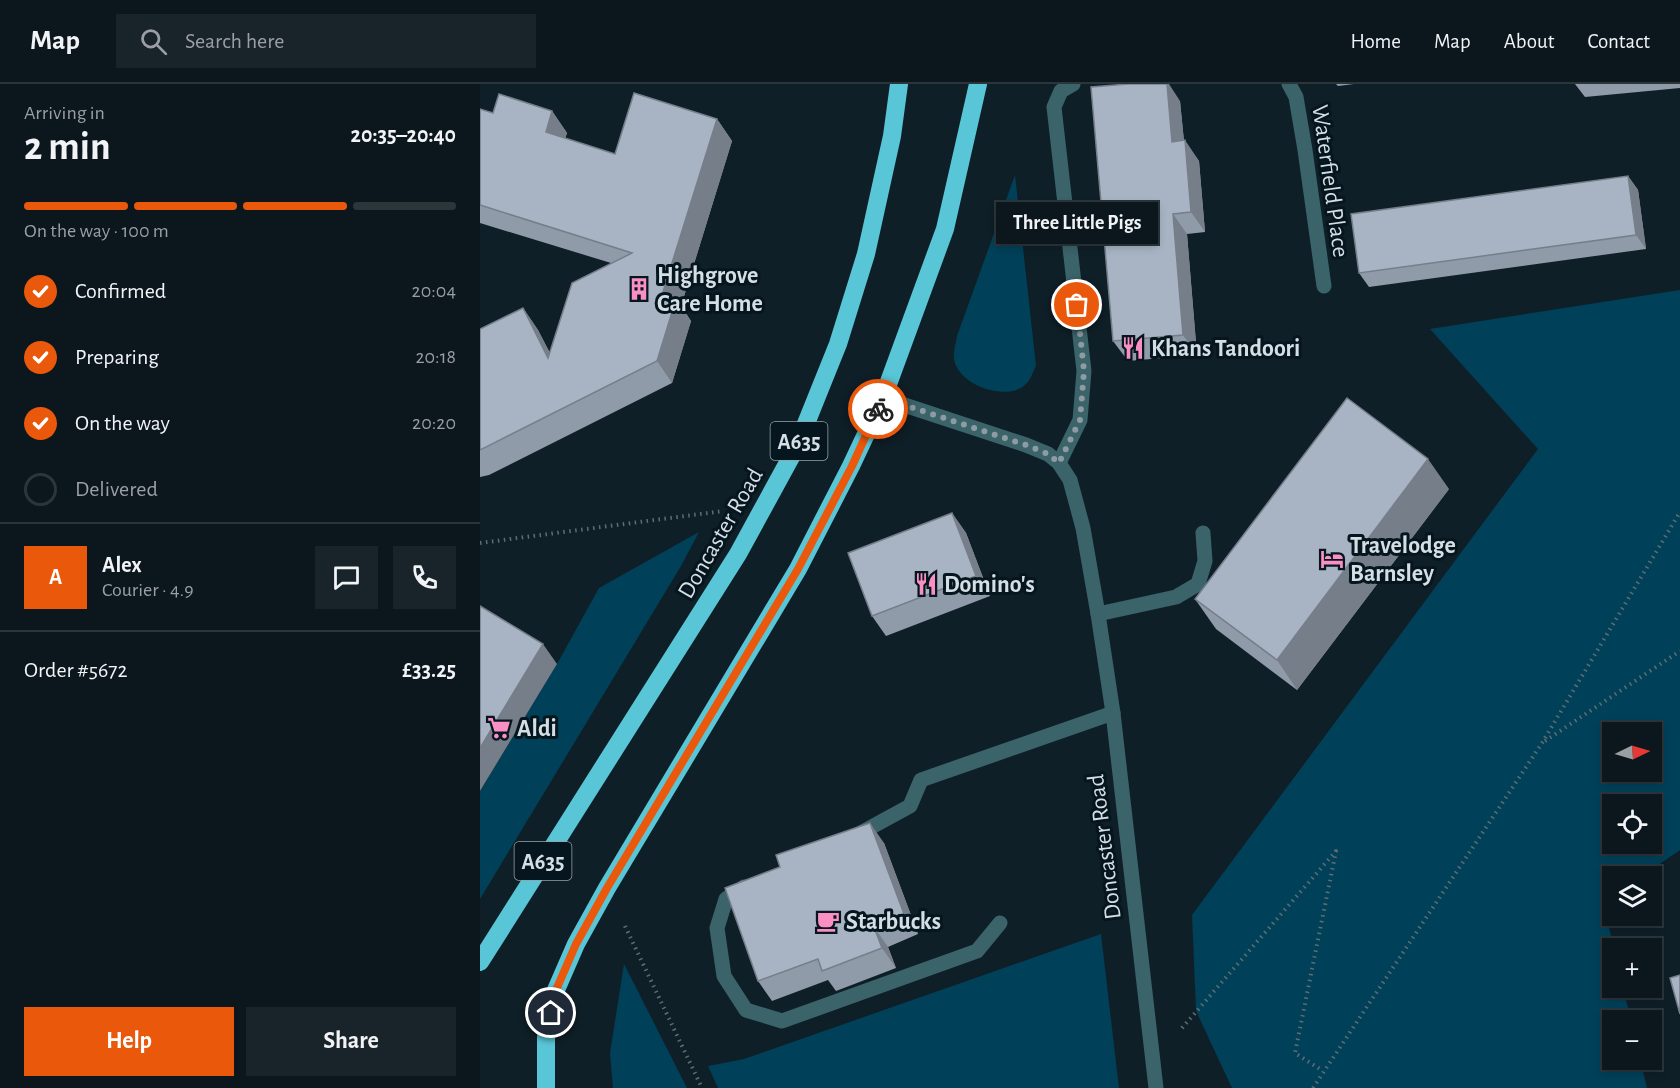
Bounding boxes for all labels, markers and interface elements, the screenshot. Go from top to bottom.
search box [116,14,536,68]
icon: search [137,25,170,58]
text: Map [30,27,80,55]
text: Search here [185,30,284,52]
text: Home [1350,31,1401,52]
text: Map [1434,31,1471,52]
text: About [1504,31,1554,52]
text: Contact [1587,31,1650,52]
text: Arriving in [24,103,105,123]
street label: Waterfield Place [1307,103,1353,259]
text: 20:35–20:40 [351,124,456,146]
text: 2 min [24,128,111,167]
callout: Three Little Pigs [996,203,1158,245]
text: Three Little Pigs [1013,213,1141,233]
text: On the way · 100 m [24,221,169,241]
place label: Highgrove Care Home [657,264,763,316]
icon: check [24,275,57,308]
building icon: Highgrove Care Home [626,276,652,302]
pin [1051,279,1102,330]
text: Confirmed [75,280,166,302]
text: 20:04 [412,281,456,301]
icon: bag [1060,288,1093,321]
restaurant icon: Khans Tandoori [1120,335,1146,361]
place label: Khans Tandoori [1151,337,1300,361]
icon: check [24,341,57,374]
text: Preparing [75,346,159,368]
text: 20:18 [415,347,456,367]
courier [848,379,908,439]
icon: bike [862,393,895,426]
icon: check [24,407,57,440]
text: On the way [75,412,170,434]
text: 20:20 [412,413,456,433]
road number: A635 [770,422,828,460]
street label: Doncaster Road [674,464,768,603]
text: Delivered [75,478,158,500]
place label: Travelodge Barnsley [1350,534,1456,586]
button: chat [315,546,378,609]
button: phone [393,546,456,609]
hotel icon: Travelodge Barnsley [1319,546,1345,572]
text: Alex [102,554,142,576]
text: A [49,566,62,588]
restaurant icon: Domino's [913,571,939,597]
place label: Domino's [944,573,1035,597]
text: Courier · 4.9 [102,580,194,600]
text: Order #5672 [24,659,127,681]
text: £33.25 [402,659,456,681]
supermarket icon: Aldi [486,715,512,741]
place label: Aldi [517,717,557,741]
north arrow [1602,722,1662,782]
map controls [1602,722,1662,1070]
street label: Doncaster Road [1084,773,1126,921]
button: locate [1602,794,1662,854]
road number: A635 [514,842,572,880]
button: layers [1602,866,1662,926]
cafe icon: Starbucks [815,908,841,934]
place label: Starbucks [846,910,941,934]
button: + [1602,938,1662,998]
pin [525,987,576,1038]
icon: home [534,996,567,1029]
button: Help [24,1007,234,1076]
button: Share [246,1007,456,1076]
button: − [1602,1010,1662,1070]

